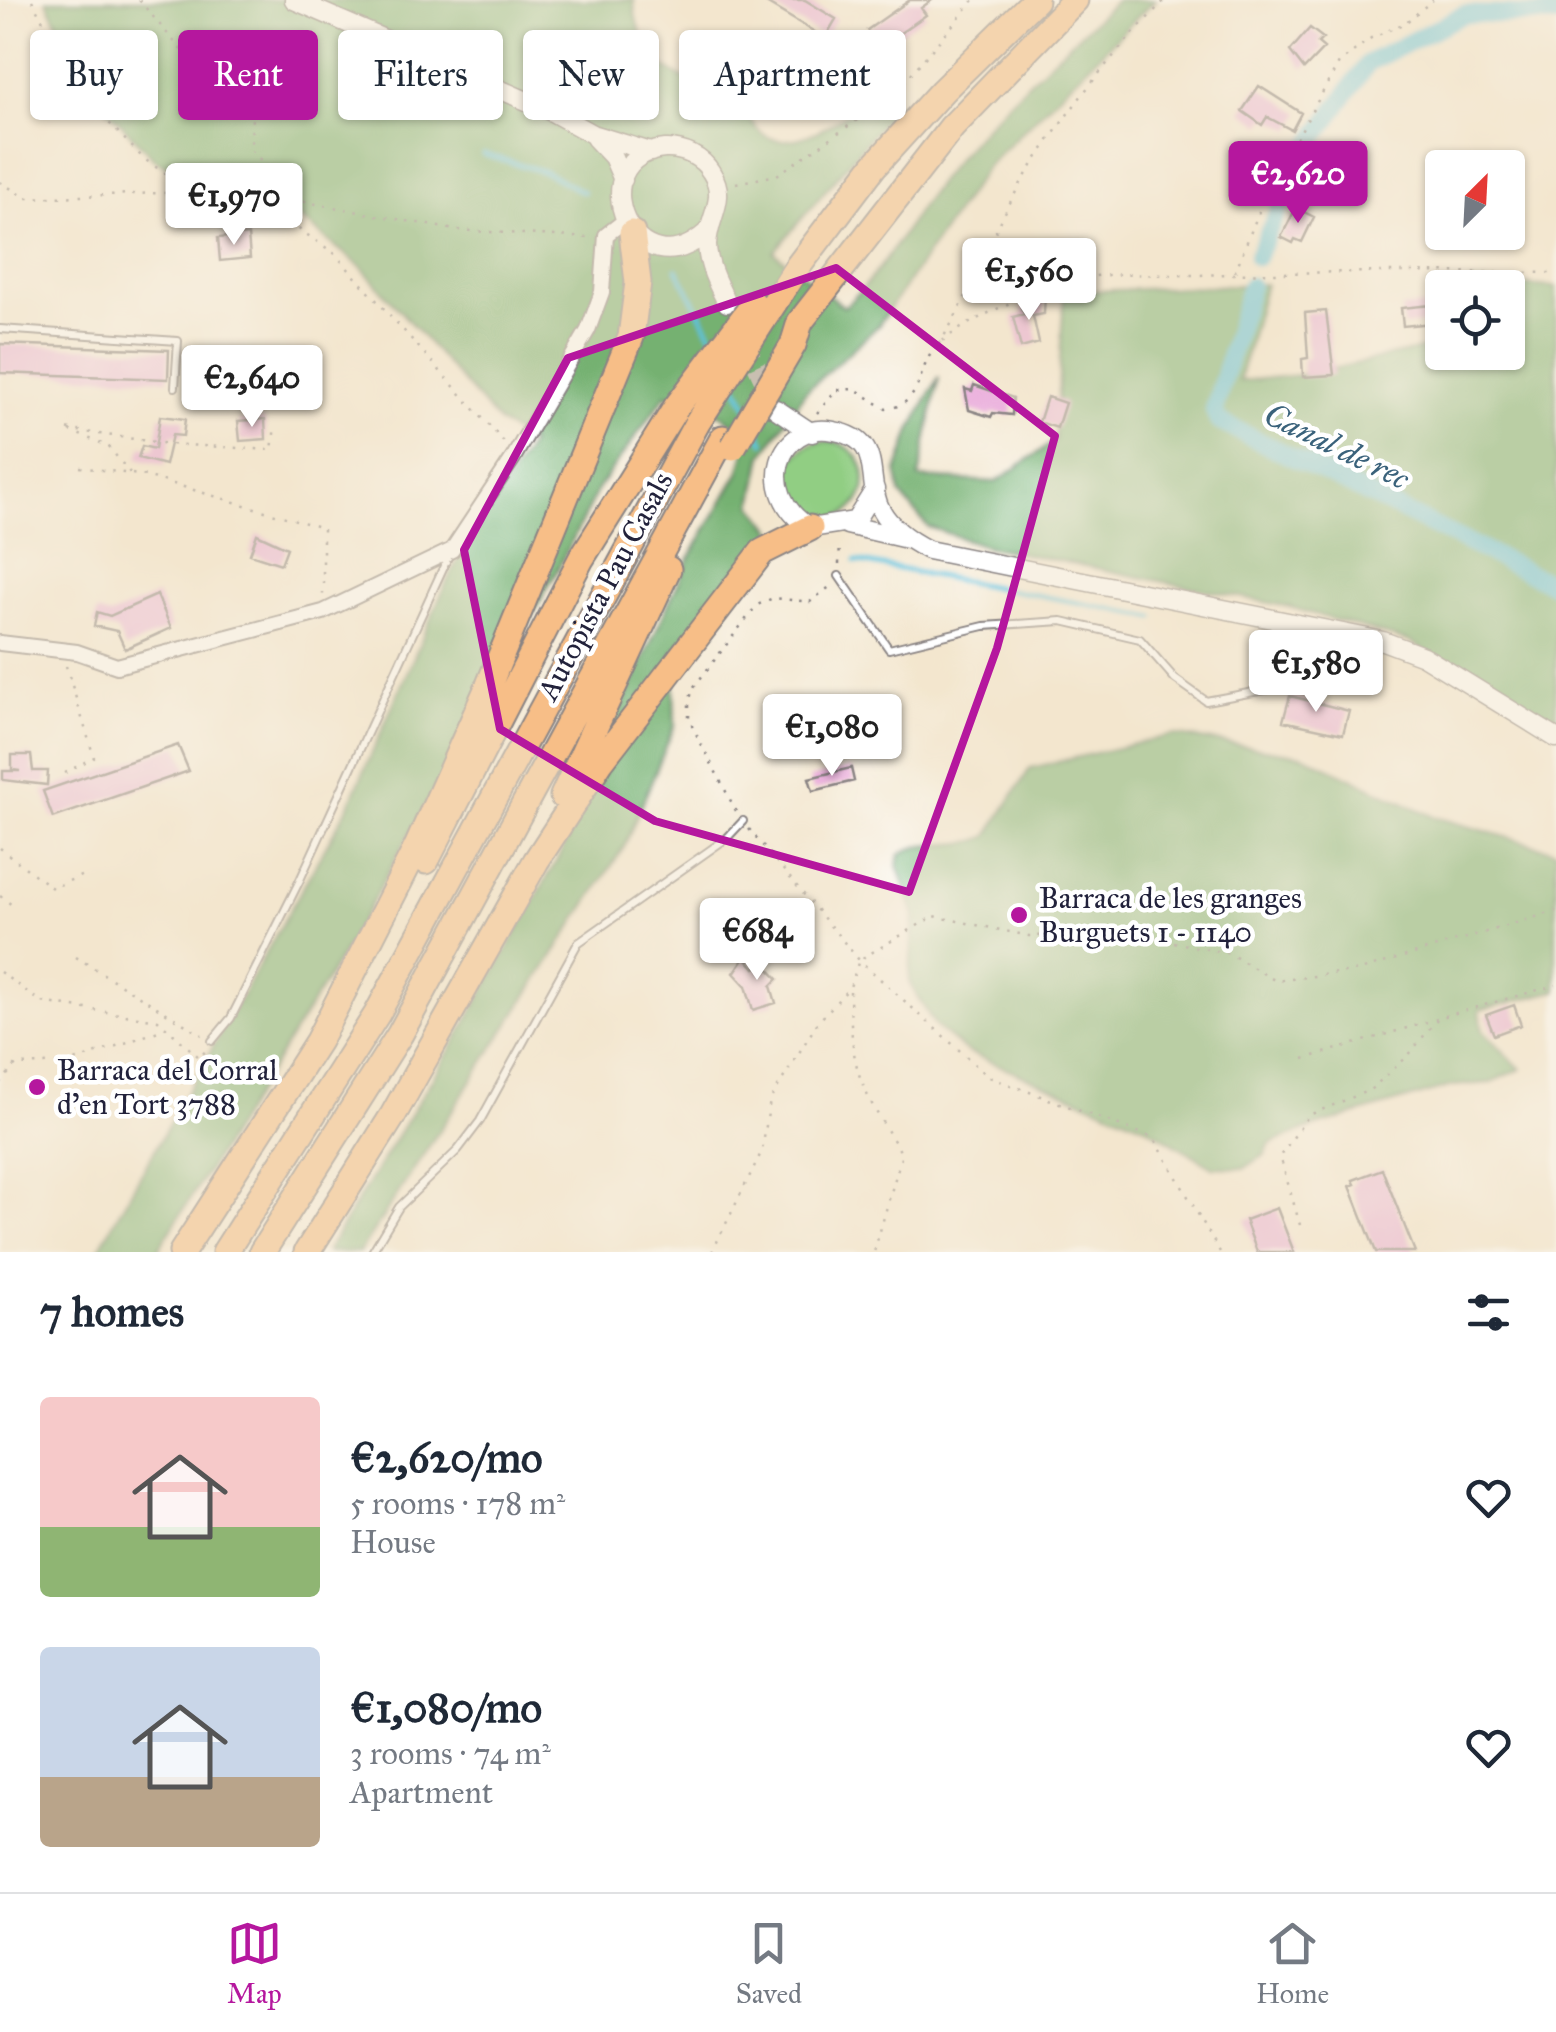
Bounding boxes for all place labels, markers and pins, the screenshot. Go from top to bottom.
pin: €2,620 [1217,141,1379,226]
pin: €1,970 [153,163,315,248]
pin: €1,560 [948,238,1110,323]
pin: €2,640 [171,345,333,430]
pin: €1,580 [1235,630,1397,715]
pin: €1,080 [751,694,913,779]
place label: Barraca de les granges Burguets 1 - 1140 [1039,880,1302,950]
pin: €684 [698,898,816,983]
marker: Barraca de les granges Burguets 1 - 1140 [1008,904,1030,926]
place label: Barraca del Corral d’en Tort 3788 [57,1052,278,1122]
marker: Barraca del Corral d’en Tort 3788 [26,1076,48,1098]

